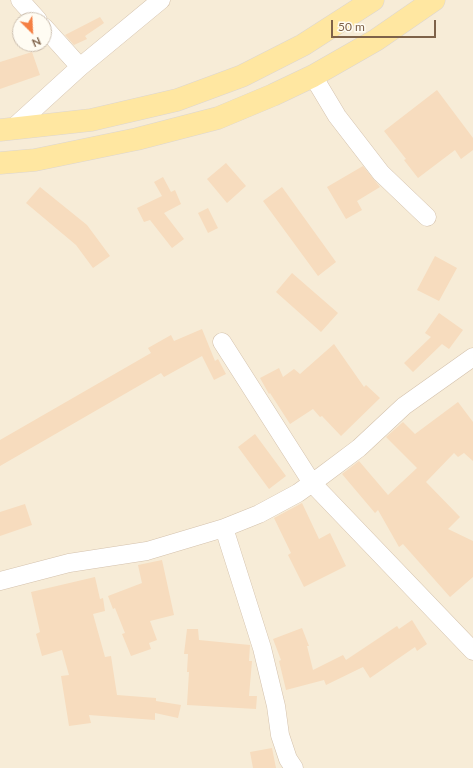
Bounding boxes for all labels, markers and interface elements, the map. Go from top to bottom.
north arrow [12,12,52,52]
scale bar [333,12,438,38]
text: 50 m [338,19,365,34]
text: N [30,35,43,50]

